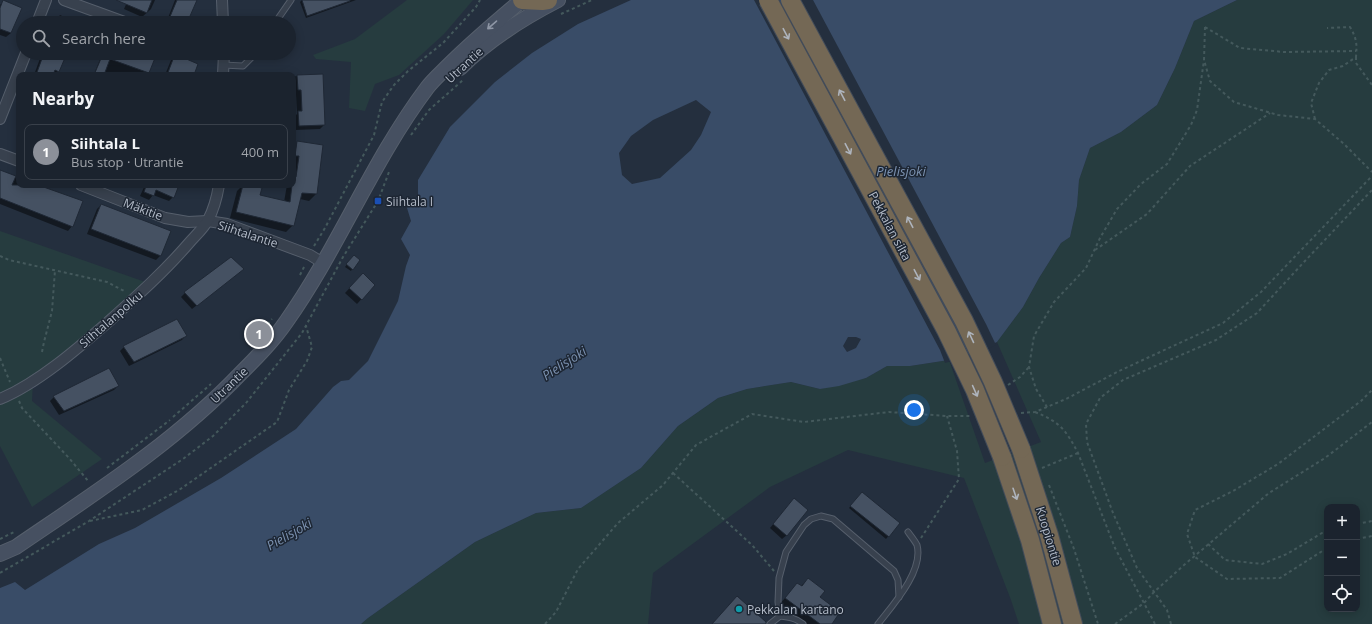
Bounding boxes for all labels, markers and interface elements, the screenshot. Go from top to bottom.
search box [16,16,296,60]
one-way arrow [487,21,498,30]
icon: search [30,27,52,49]
text: Search here [62,28,146,48]
one-way arrow [783,28,790,40]
street label: Utrantie [441,43,487,87]
text: Nearby [32,87,94,110]
one-way arrow [837,89,845,101]
text: Siihtala L [71,133,140,153]
one-way arrow [845,142,852,154]
text: 1 [42,143,50,161]
text: 400 m [241,143,279,161]
text: Bus stop · Utrantie [71,153,184,171]
water label: Pielisjoki [876,162,926,180]
street label: Pekkalan silta [865,188,915,264]
place label: Siihtala I [386,193,433,210]
street label: Mäkitie [121,194,165,224]
marker: Siihtala I [373,196,383,206]
street label: Siihtalantie [216,216,280,252]
one-way arrow [906,216,914,228]
one-way arrow [913,269,921,281]
street label: Siihtalanpolku [76,287,146,351]
pin: 1 [246,319,272,349]
one-way arrow [967,331,974,343]
water label: Pielisjoki [538,342,590,384]
street label: Utrantie [207,363,252,407]
one-way arrow [972,385,979,397]
your location [904,400,924,420]
one-way arrow [1012,487,1019,500]
street label: Kuopiontie [1032,504,1066,568]
map controls [1324,504,1360,612]
button: + [1324,504,1360,540]
water label: Pielisjoki [263,513,316,554]
button: − [1324,540,1360,576]
button: locate [1324,576,1360,612]
place label: Pekkalan kartano [747,601,844,618]
marker: Pekkalan kartano [734,604,744,614]

